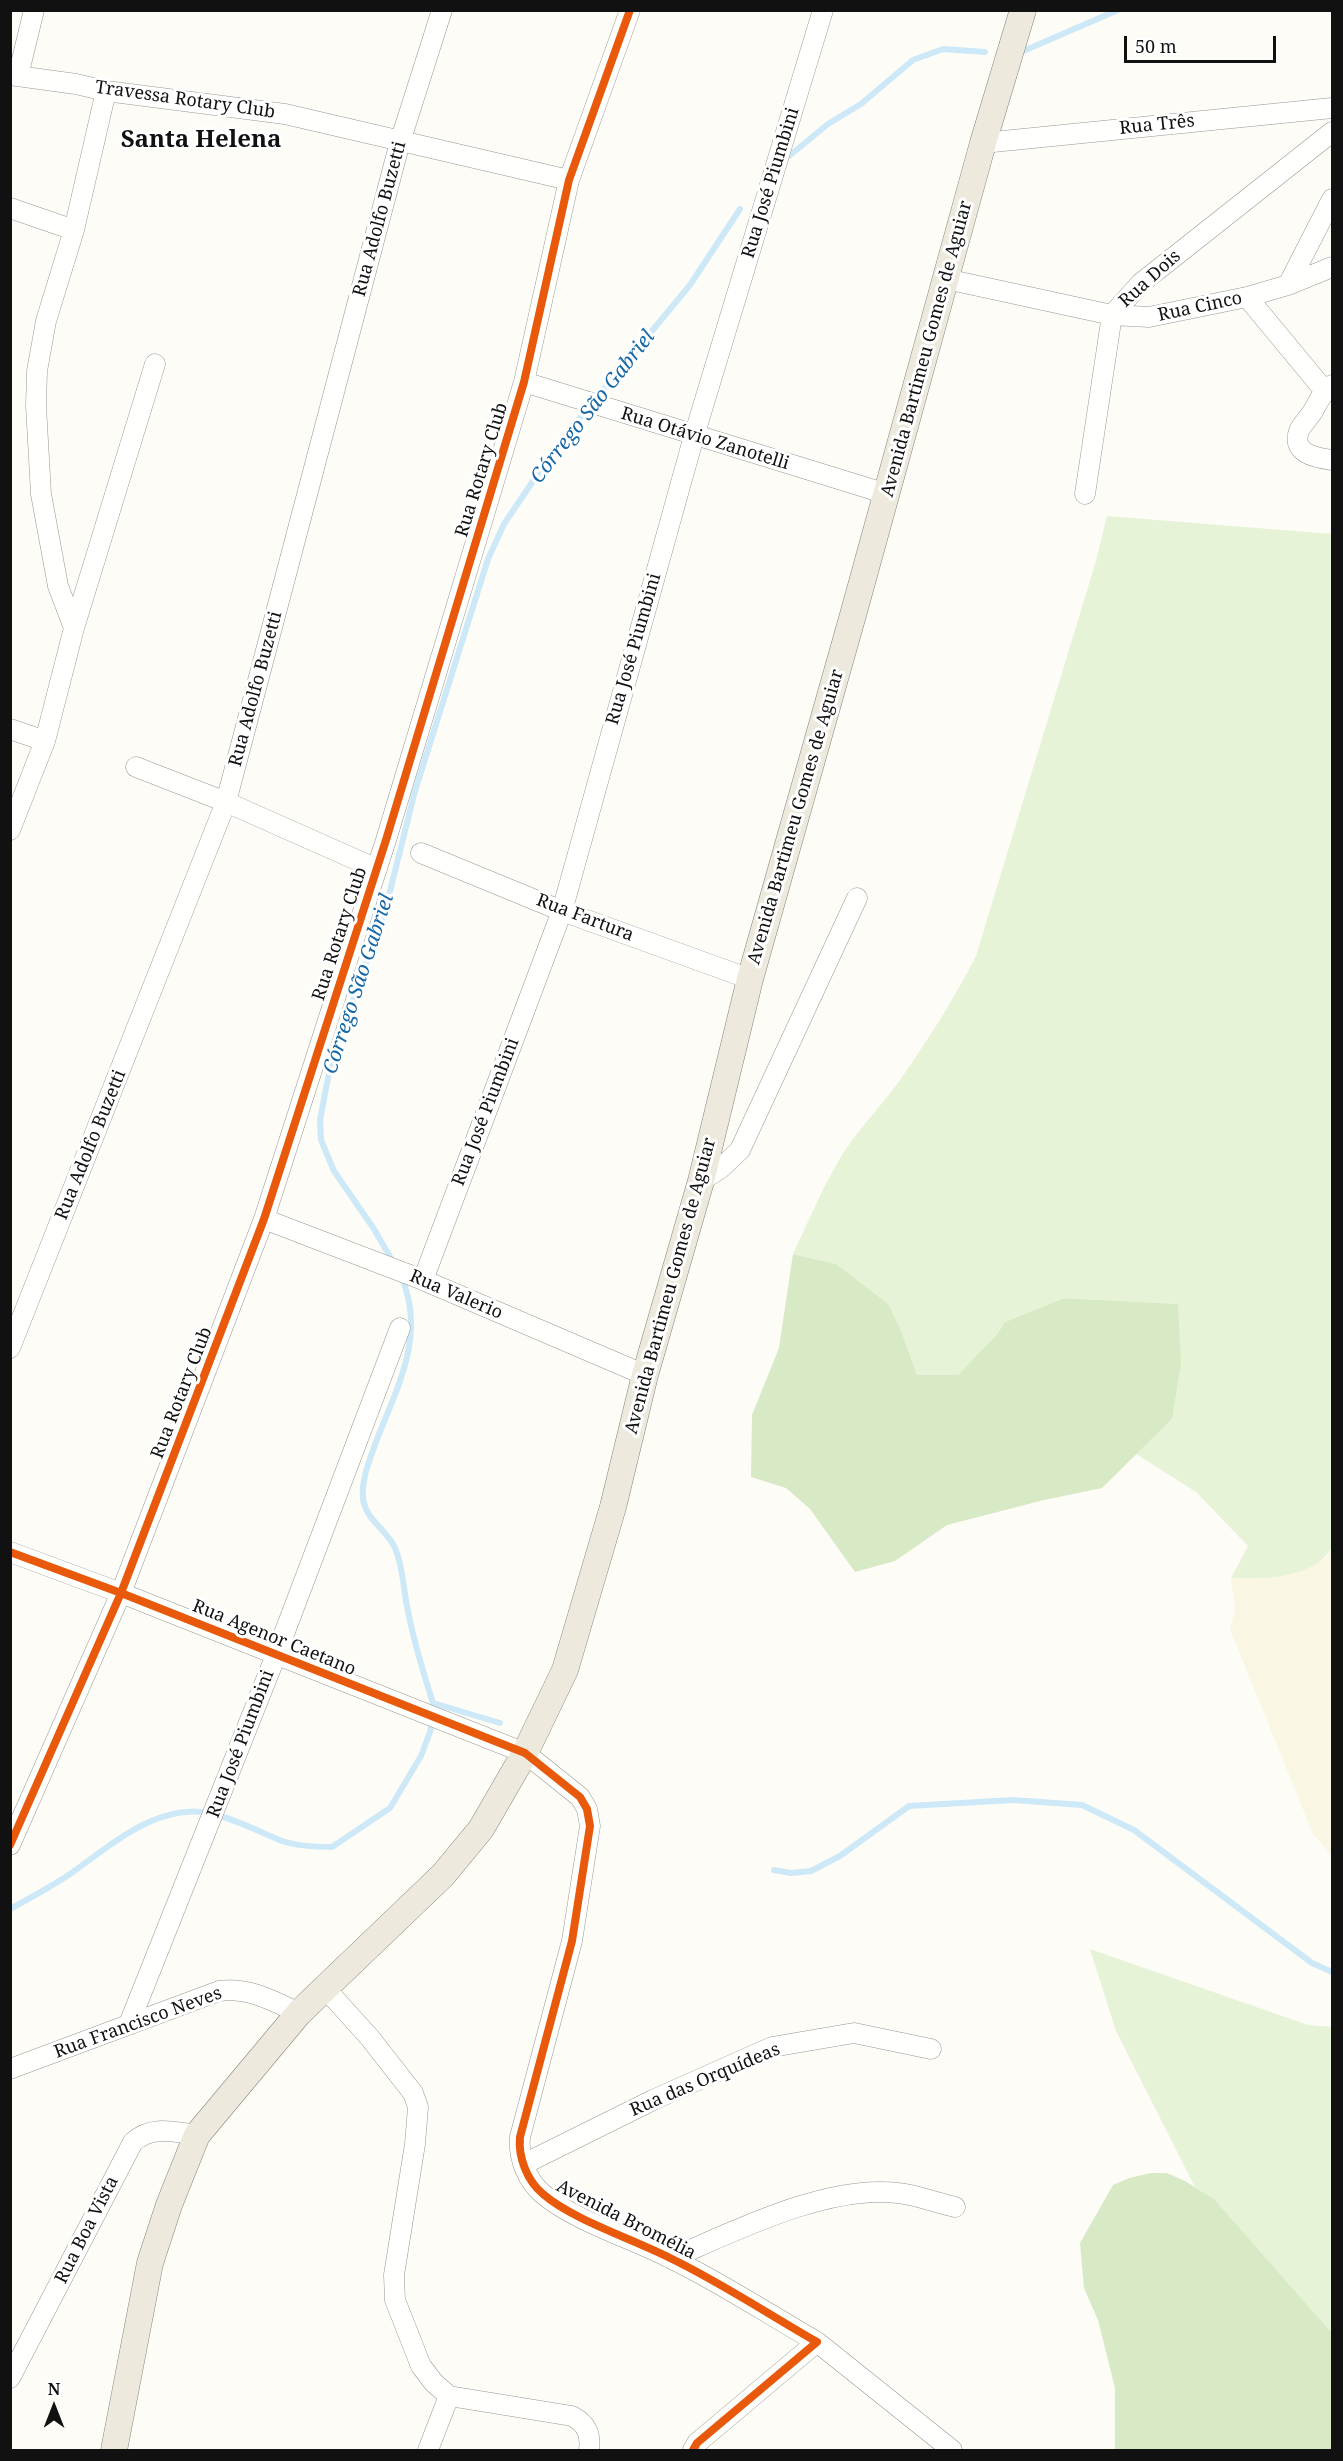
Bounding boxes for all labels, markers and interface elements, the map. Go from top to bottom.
scale bar [1127,24,1278,62]
text: 50 m [1135,34,1177,58]
street label: Travessa Rotary Club [94,77,276,123]
street label: Rua José Piumbini [738,105,804,261]
street label: Rua Três [1118,110,1196,140]
district label: Santa Helena [121,126,281,154]
street label: Rua Adolfo Buzetti [349,139,411,299]
street label: Avenida Bartimeu Gomes de Aguiar [877,198,977,500]
street label: Rua Dois [1115,246,1185,312]
street label: Rua Cinco [1156,288,1244,326]
water label: Córrego São Gabriel [526,326,660,488]
street label: Rua Rotary Club [451,400,513,540]
street label: Rua Otávio Zanotelli [618,403,792,475]
street label: Rua José Piumbini [602,571,666,727]
street label: Rua Adolfo Buzetti [225,609,287,769]
street label: Avenida Bartimeu Gomes de Aguiar [743,667,849,967]
street label: Rua Rotary Club [308,864,372,1004]
street label: Rua Fartura [533,890,637,946]
water label: Córrego São Gabriel [319,891,399,1077]
street label: Rua José Piumbini [448,1035,524,1189]
street label: Rua Adolfo Buzetti [51,1067,131,1223]
street label: Avenida Bartimeu Gomes de Aguiar [621,1135,721,1437]
street label: Rua Valerio [406,1266,506,1324]
street label: Rua Rotary Club [147,1324,217,1462]
street label: Rua Agenor Caetano [189,1595,359,1681]
street label: Rua José Piumbini [203,1667,279,1821]
street label: Rua Francisco Neves [51,1983,225,2063]
street label: Rua das Orquídeas [627,2039,783,2121]
street label: Rua Boa Vista [51,2173,123,2287]
street label: Avenida Bromélia [553,2175,699,2265]
north arrow [24,2377,84,2437]
text: N [48,2378,60,2400]

